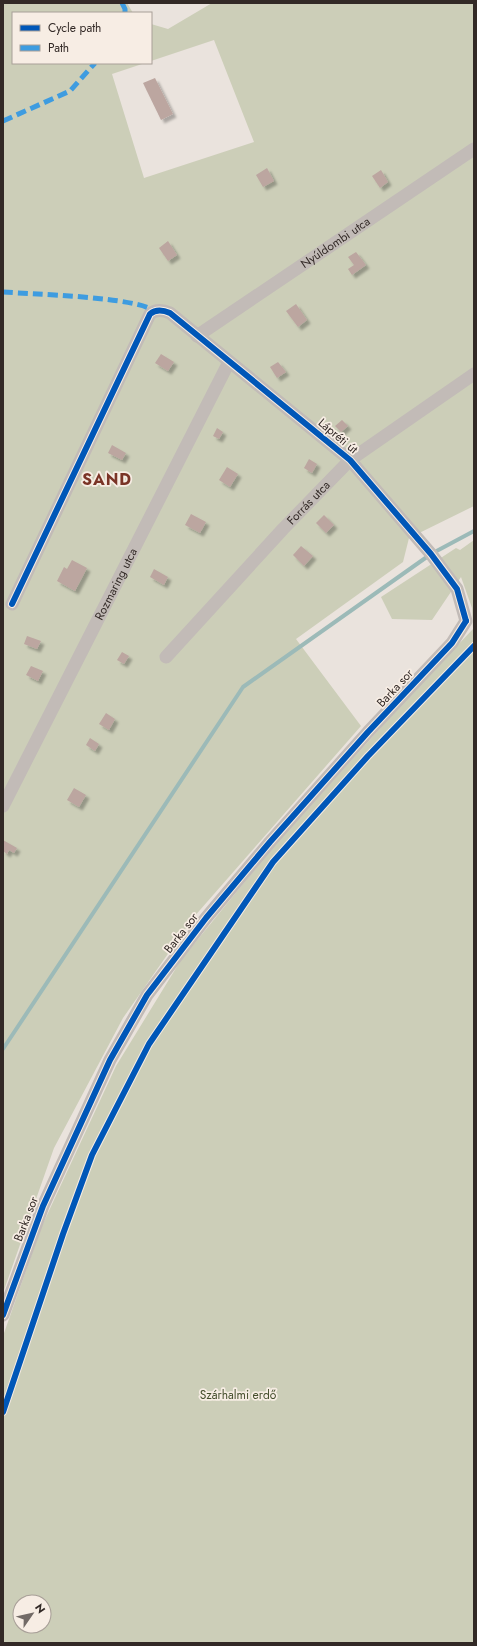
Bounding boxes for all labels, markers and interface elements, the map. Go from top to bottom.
legend [12,12,152,64]
text: Cycle path [48,19,101,37]
text: Path [48,39,69,57]
street label: Nyúldombi utca [297,212,374,273]
street label: Lápréti út [314,414,362,458]
district label: SAND [82,468,132,491]
street label: Forrás utca [283,476,334,529]
street label: Rozmaring utca [90,545,142,623]
street label: Barka sor [372,664,418,711]
street label: Barka sor [160,908,203,957]
street label: Barka sor [9,1193,43,1244]
park label: Szárhalmi erdő [200,1386,277,1404]
north arrow [12,1594,52,1634]
text: N [31,1600,49,1617]

